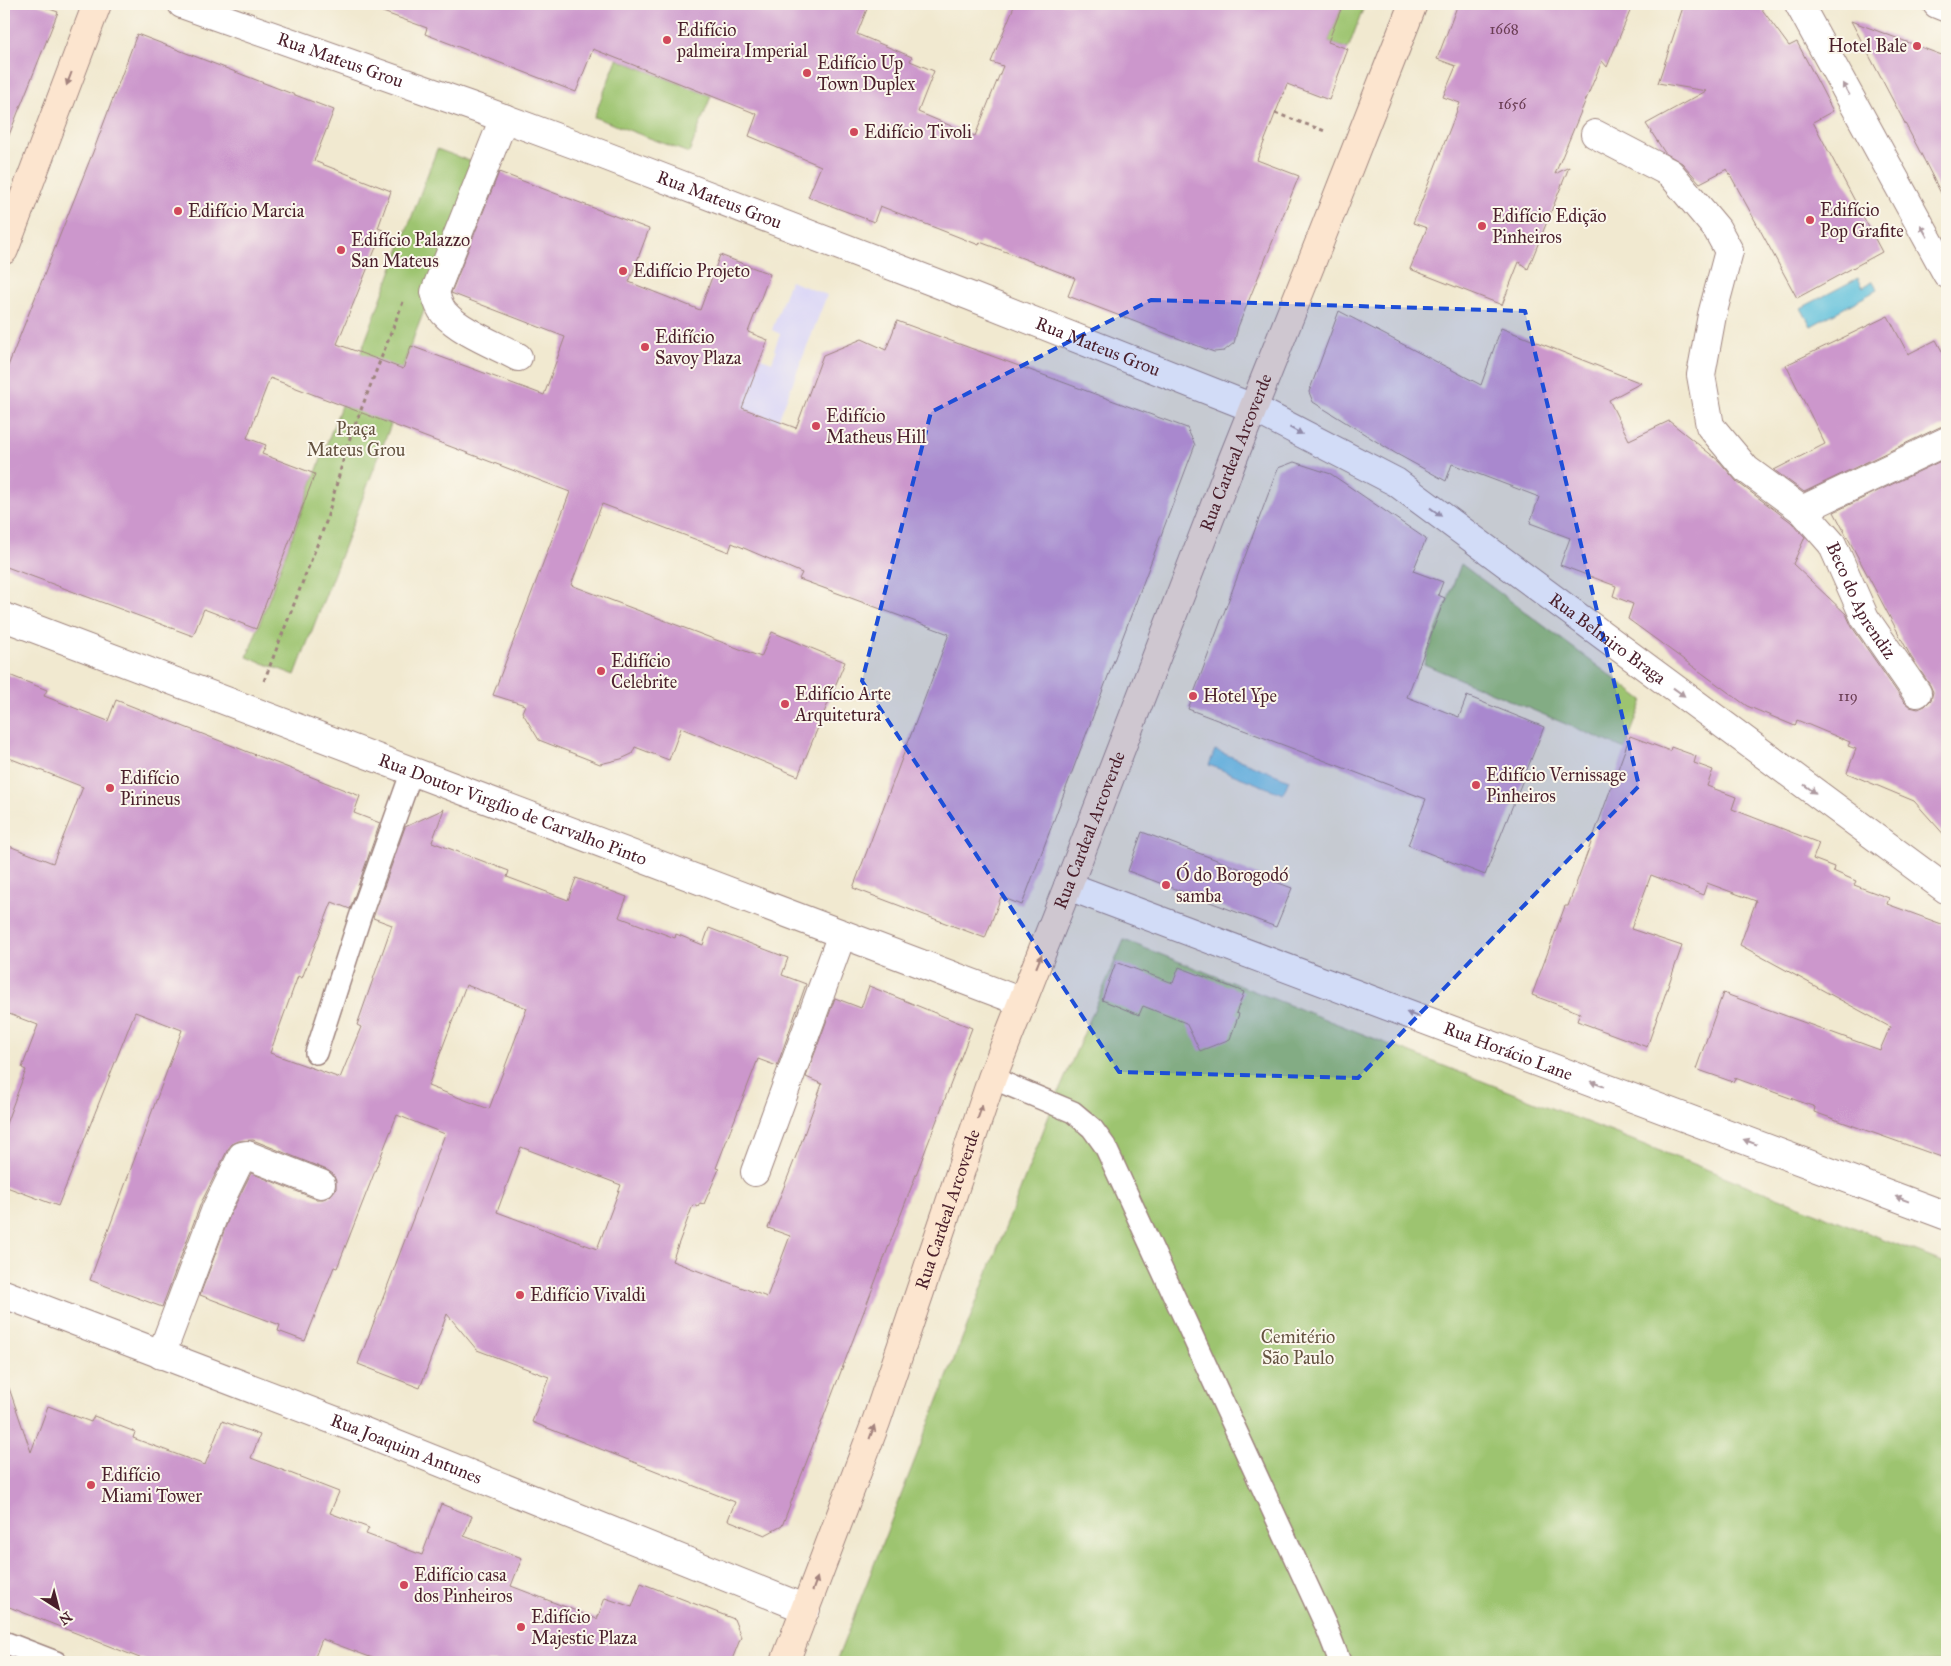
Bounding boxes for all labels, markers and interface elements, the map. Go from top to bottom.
place label: Edifício palmeira Imperial [676,19,808,62]
house number: 1668 [1489,20,1519,38]
street label: Rua Mateus Grou [274,28,407,93]
marker: Edifício palmeira Imperial [661,34,673,46]
place label: Hotel Bale [1828,35,1907,57]
marker: Hotel Bale [1911,40,1923,52]
place label: Edifício Up Town Duplex [817,52,915,95]
marker: Edifício Up Town Duplex [801,67,813,79]
one-way arrow [65,72,72,87]
one-way arrow [1842,82,1850,96]
house number: 1656 [1498,95,1527,113]
place label: Edifício Tivoli [864,121,972,143]
marker: Edifício Tivoli [848,126,860,138]
street label: Rua Mateus Grou [654,166,786,234]
place label: Edifício Pop Grafite [1820,199,1904,242]
place label: Edifício Marcia [188,200,305,222]
marker: Edifício Marcia [172,205,184,217]
place label: Edifício Edição Pinheiros [1492,205,1607,248]
marker: Edifício Pop Grafite [1804,214,1816,226]
marker: Edifício Edição Pinheiros [1476,220,1488,232]
one-way arrow [1920,224,1928,239]
place label: Edifício Palazzo San Mateus [351,229,470,272]
marker: Edifício Palazzo San Mateus [335,244,347,256]
place label: Edifício Projeto [633,260,750,282]
marker: Edifício Projeto [617,265,629,277]
street label: Rua Mateus Grou [1032,312,1164,381]
place label: Edifício Savoy Plaza [655,326,742,369]
marker: Edifício Savoy Plaza [639,341,651,353]
street label: Rua Cardeal Arcoverde [1195,370,1277,535]
place label: Edifício Matheus Hill [826,405,926,448]
park label: Praça Mateus Grou [307,418,406,461]
marker: Edifício Matheus Hill [810,420,822,432]
one-way arrow [1289,427,1303,435]
one-way arrow [1429,507,1443,517]
street label: Beco do Aprendiz [1821,539,1901,663]
street label: Rua Belmiro Braga [1545,588,1671,689]
place label: Edifício Celebrite [611,650,677,693]
marker: Edifício Celebrite [595,665,607,677]
place label: Edifício Arte Arquitetura [794,683,891,727]
place label: Hotel Ype [1203,685,1277,707]
one-way arrow [1672,687,1686,697]
house number: 119 [1838,687,1858,705]
marker: Hotel Ype [1187,690,1199,702]
marker: Edifício Arte Arquitetura [779,698,791,710]
street label: Rua Cardeal Arcoverde [1049,748,1130,912]
street label: Rua Doutor Virgílio de Carvalho Pinto [376,749,650,870]
place label: Edifício Vernissage Pinheiros [1486,764,1626,807]
place label: Edifício Pirineus [120,767,180,810]
marker: Edifício Vernissage Pinheiros [1470,779,1482,791]
marker: Edifício Pirineus [104,782,116,794]
one-way arrow [1803,783,1816,794]
place label: Ó do Borogodó samba [1176,862,1288,907]
marker: Ó do Borogodó samba [1160,879,1172,891]
one-way arrow [1035,953,1043,968]
one-way arrow [1405,1011,1420,1018]
street label: Rua Horácio Lane [1440,1017,1576,1085]
one-way arrow [1590,1080,1605,1088]
one-way arrow [977,1105,984,1120]
street label: Rua Cardeal Arcoverde [910,1126,985,1292]
one-way arrow [1742,1138,1757,1145]
one-way arrow [1894,1195,1909,1202]
place label: Edifício Vivaldi [530,1284,646,1306]
marker: Edifício Vivaldi [514,1289,526,1301]
park label: Cemitério São Paulo [1261,1326,1335,1369]
street label: Rua Joaquim Antunes [327,1409,485,1489]
one-way arrow [868,1424,876,1439]
place label: Edifício Miami Tower [101,1464,202,1507]
marker: Edifício Miami Tower [85,1479,97,1491]
place label: Edifício casa dos Pinheiros [414,1564,513,1607]
one-way arrow [811,1576,819,1591]
marker: Edifício casa dos Pinheiros [398,1579,410,1591]
north arrow [32,1584,82,1634]
place label: Edifício Majestic Plaza [531,1606,637,1649]
text: N [55,1608,75,1629]
marker: Edifício Majestic Plaza [515,1621,527,1633]

